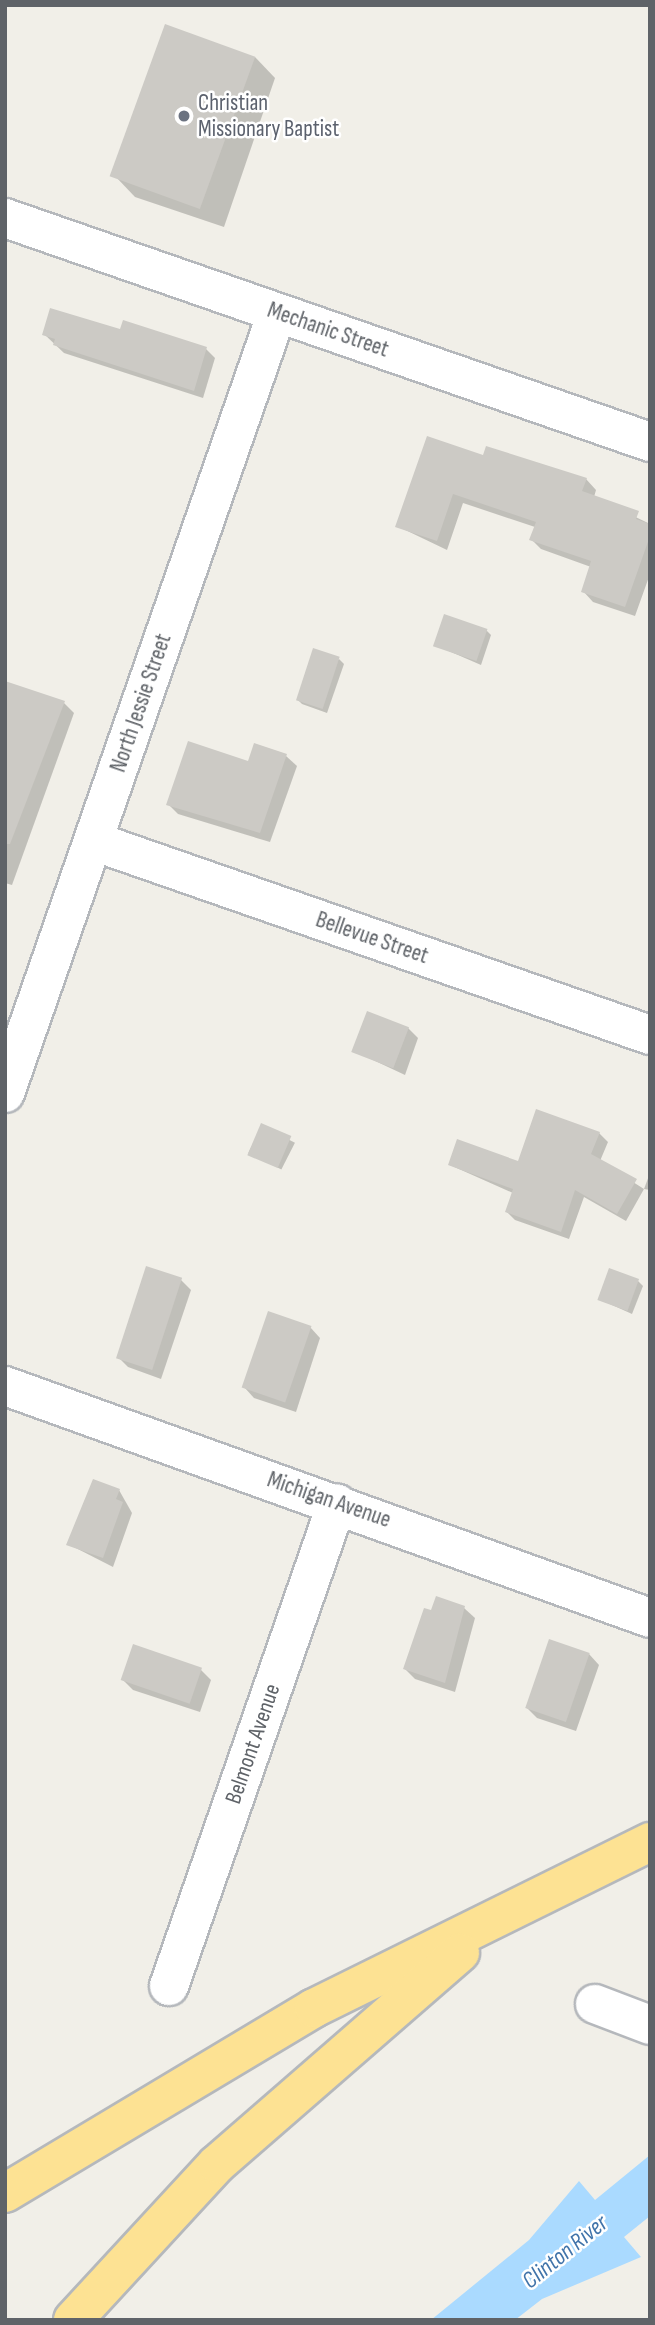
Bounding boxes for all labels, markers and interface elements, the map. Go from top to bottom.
place label: Christian Missionary Baptist [198,89,339,143]
marker: Christian Missionary Baptist [176,108,192,124]
street label: Mechanic Street [264,296,392,364]
street label: North Jessie Street [104,630,178,776]
street label: Bellevue Street [312,906,432,970]
street label: Michigan Avenue [264,1466,394,1534]
street label: Belmont Avenue [220,1680,286,1808]
water label: Clinton River [516,2209,614,2295]

